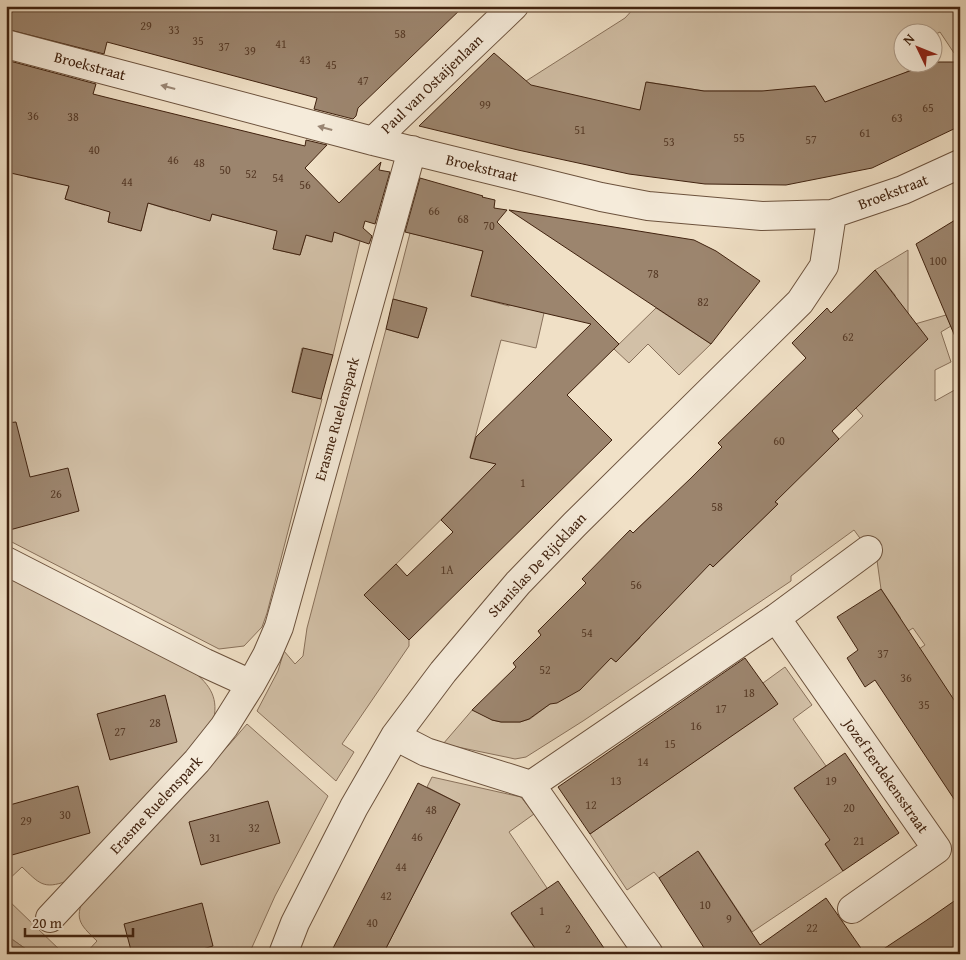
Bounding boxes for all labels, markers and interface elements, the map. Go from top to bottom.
house number: 29 [140,17,152,34]
house number: 33 [168,21,180,38]
north arrow [894,22,944,72]
house number: 58 [394,25,406,42]
text: N [898,28,919,49]
street label: Paul van Ostaijenlaan [376,29,488,138]
house number: 35 [192,32,204,49]
house number: 41 [275,35,287,52]
house number: 37 [218,38,230,55]
house number: 39 [244,42,256,59]
street label: Broekstraat [52,46,129,85]
house number: 43 [299,51,311,68]
house number: 45 [325,56,337,73]
house number: 47 [357,72,369,89]
one-way arrow [161,82,176,90]
house number: 99 [479,96,491,113]
house number: 65 [922,99,934,116]
house number: 36 [27,107,39,124]
house number: 38 [67,108,79,125]
house number: 63 [891,109,903,126]
house number: 51 [574,121,586,138]
one-way arrow [318,124,333,132]
house number: 61 [859,124,871,141]
house number: 55 [733,129,745,146]
house number: 57 [805,131,817,148]
house number: 53 [663,133,675,150]
house number: 40 [88,141,100,158]
street label: Broekstraat [444,148,521,187]
house number: 46 [167,151,179,168]
house number: 48 [193,154,205,171]
house number: 50 [219,161,231,178]
house number: 52 [245,165,257,182]
street label: Broekstraat [855,168,932,215]
house number: 54 [272,169,284,186]
house number: 44 [121,173,133,190]
house number: 56 [299,176,311,193]
house number: 66 [428,202,440,219]
house number: 68 [457,210,469,227]
house number: 70 [483,217,495,234]
house number: 100 [929,252,947,269]
house number: 78 [647,265,659,282]
house number: 82 [697,293,709,310]
house number: 62 [842,328,854,345]
street label: Erasme Ruelenspark [309,354,364,483]
house number: 60 [773,432,785,449]
house number: 1 [520,474,526,491]
house number: 26 [50,485,62,502]
house number: 58 [711,498,723,515]
street label: Stanislas De Rijcklaan [483,507,591,622]
house number: 1A [440,561,454,578]
house number: 56 [630,576,642,593]
house number: 54 [581,624,593,641]
house number: 37 [877,645,889,662]
house number: 52 [539,661,551,678]
house number: 36 [900,669,912,686]
house number: 18 [743,684,755,701]
house number: 35 [918,696,930,713]
house number: 17 [715,700,727,717]
street label: Jozef Eerdekensstraat [838,713,934,838]
house number: 28 [149,714,161,731]
house number: 16 [690,717,702,734]
house number: 27 [114,723,126,740]
house number: 15 [664,735,676,752]
street label: Erasme Ruelenspark [104,751,207,859]
house number: 14 [637,753,649,770]
house number: 13 [610,772,622,789]
house number: 19 [825,772,837,789]
house number: 12 [585,796,597,813]
house number: 20 [843,799,855,816]
house number: 48 [425,801,437,818]
house number: 30 [59,806,71,823]
house number: 29 [20,812,32,829]
house number: 32 [248,819,260,836]
house number: 46 [411,828,423,845]
house number: 31 [209,829,221,846]
house number: 21 [853,832,865,849]
house number: 44 [395,858,407,875]
house number: 42 [380,887,392,904]
house number: 10 [699,896,711,913]
house number: 1 [539,902,545,919]
scale bar [25,905,132,937]
house number: 9 [726,910,732,927]
text: 20 m [32,912,63,933]
house number: 40 [366,914,378,931]
house number: 22 [806,919,818,936]
house number: 2 [565,920,571,937]

